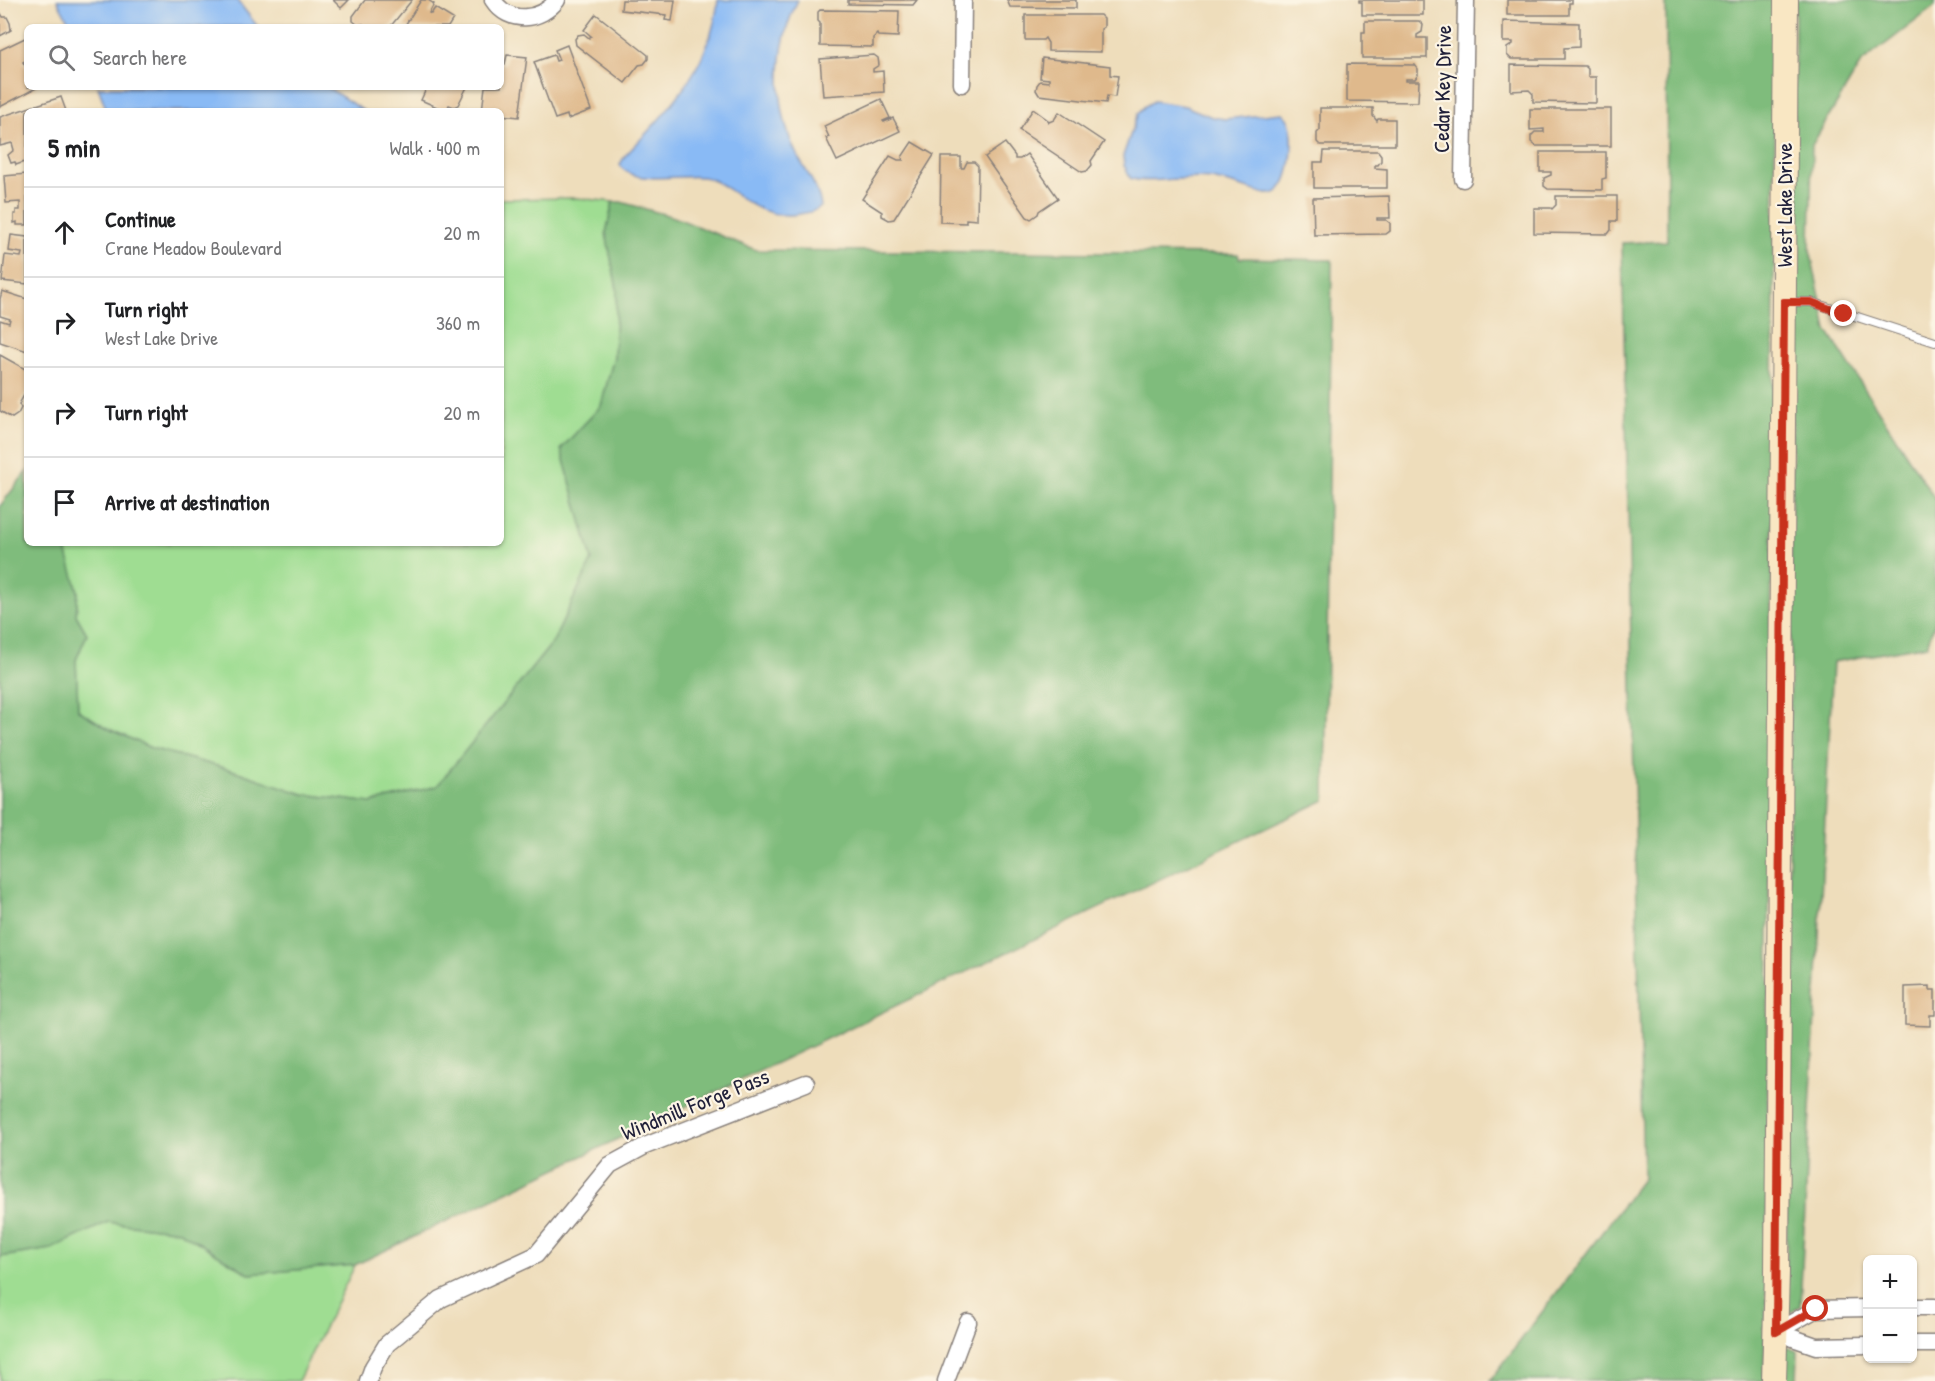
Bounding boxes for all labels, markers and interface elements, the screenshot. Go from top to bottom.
search box [24,24,504,90]
street label: Cedar Key Drive [1426,25,1458,153]
icon: search [45,41,78,74]
text: Search here [93,42,187,72]
text: 5 min [48,130,100,165]
text: Walk · 400 m [389,134,480,161]
street label: West Lake Drive [1769,142,1799,267]
text: Continue [105,204,176,234]
icon: ahead [48,216,81,249]
text: 20 m [443,219,480,246]
text: Crane Meadow Boulevard [105,234,281,261]
text: Turn right [105,294,188,324]
route end [1830,300,1856,326]
icon: right [48,306,81,339]
text: 360 m [436,309,480,336]
text: West Lake Drive [105,324,218,351]
icon: right [48,396,81,429]
text: Turn right [105,397,188,427]
text: 20 m [443,399,480,426]
icon: arrive [48,486,81,519]
text: Arrive at destination [105,487,270,517]
street label: Windmill Forge Pass [617,1061,773,1147]
map controls [1863,1255,1917,1363]
button: + [1863,1255,1917,1309]
route start [1802,1295,1828,1321]
button: − [1863,1309,1917,1363]

